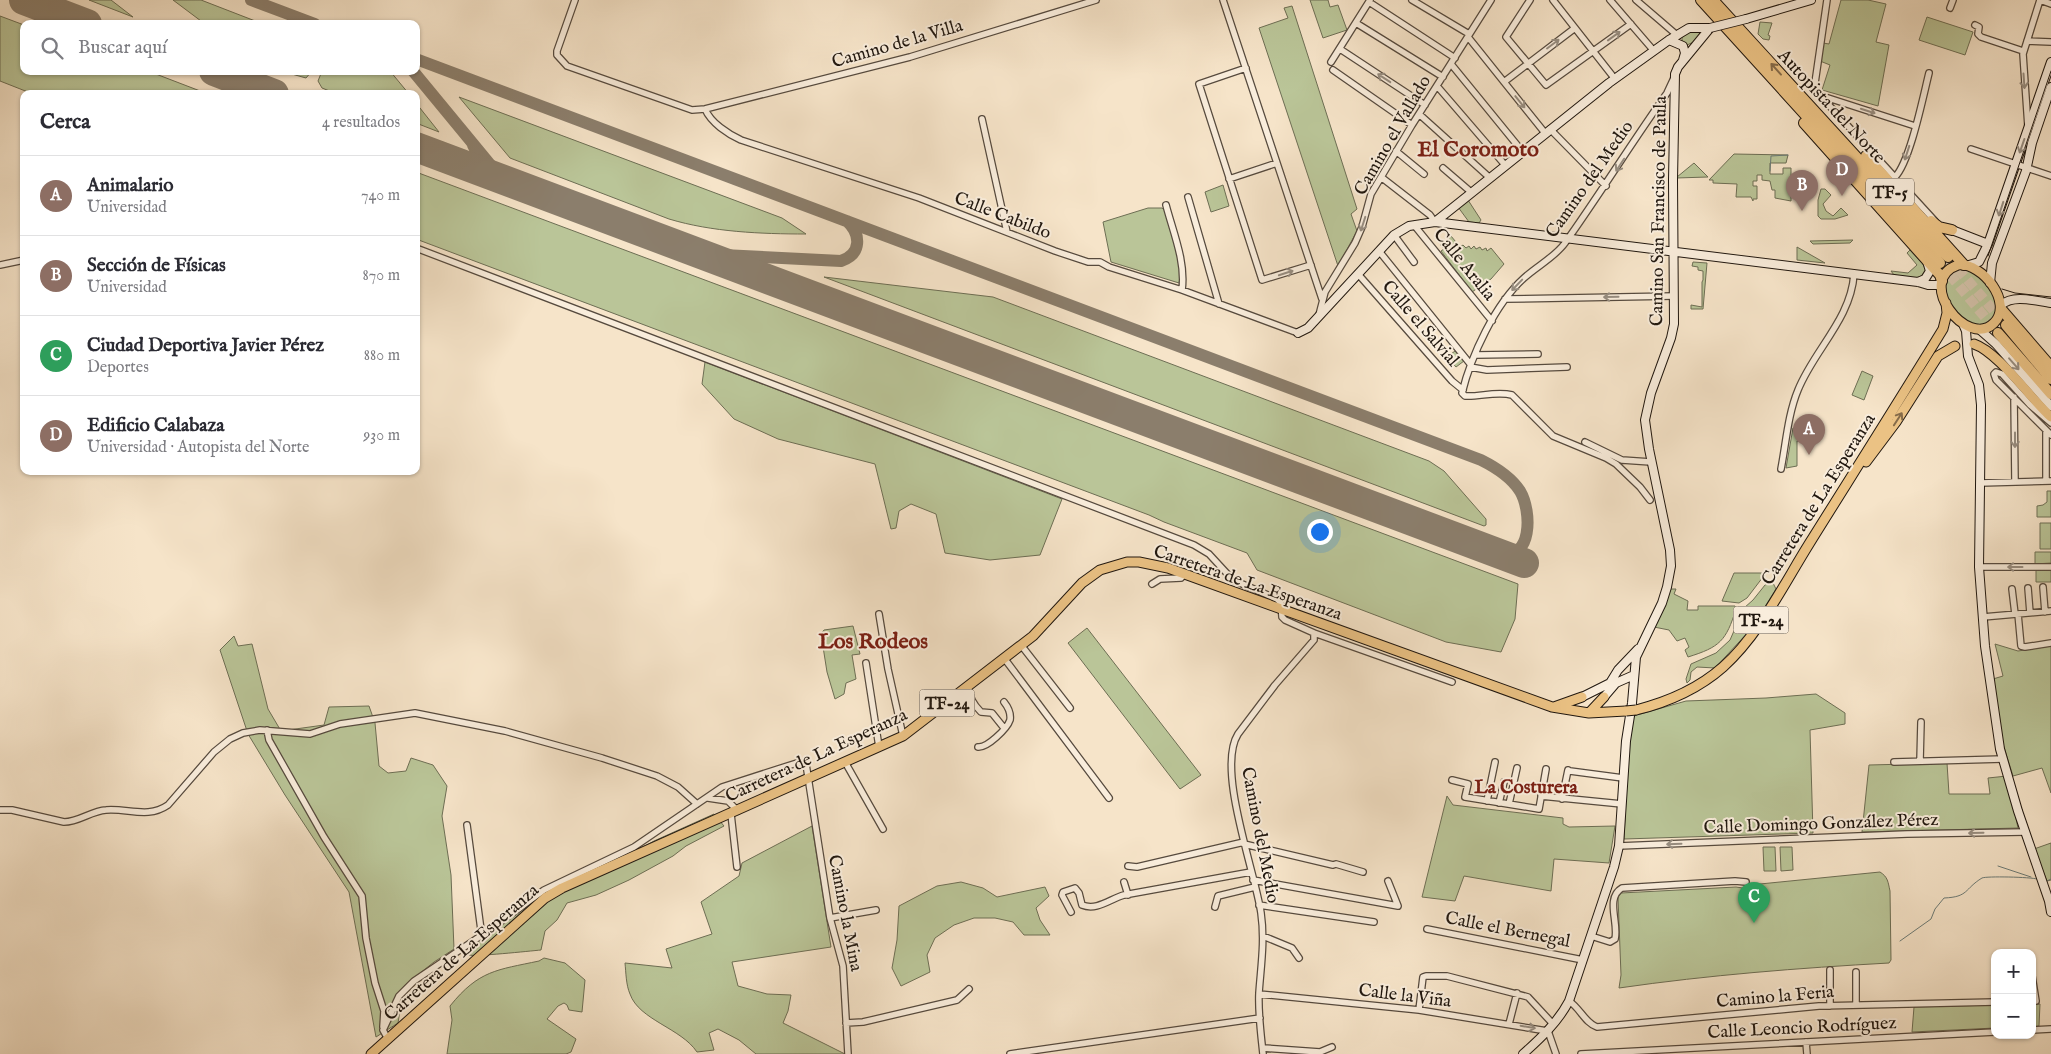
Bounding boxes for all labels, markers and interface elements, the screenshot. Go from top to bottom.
street label: Camino de la Villa [829,15,966,74]
search box [20,20,420,75]
one-way arrow [1607,31,1621,41]
icon: search [38,34,66,62]
text: Buscar aquí [78,36,167,60]
one-way arrow [1546,39,1560,49]
street label: Autopista del Norte [1771,44,1890,169]
one-way arrow [1770,63,1782,76]
street label: Camino el Vallado [1350,71,1437,200]
one-way arrow [1377,73,1391,84]
one-way arrow [2020,73,2029,89]
one-way arrow [1515,95,1526,108]
street label: Camino San Francisco de Paula [1646,95,1673,326]
one-way arrow [1860,106,1876,116]
text: Cerca [40,109,90,136]
text: 4 resultados [322,113,400,133]
street label: Camino del Medio [1541,116,1639,243]
district label: El Coromoto [1417,136,1539,164]
one-way arrow [2017,138,2026,153]
one-way arrow [1902,144,1911,160]
pin: D [1826,155,1858,196]
one-way arrow [1615,158,1625,172]
pin: B [1786,170,1818,211]
text: Animalario [87,174,174,198]
road number: TF-5 [1866,178,1914,206]
text: A [51,186,61,206]
text: 740 m [361,186,400,206]
street label: Calle Cabildo [951,187,1054,245]
text: Universidad [87,198,167,218]
one-way arrow [1995,200,2005,216]
one-way arrow [1357,215,1367,231]
street label: Calle Aralia [1428,224,1500,306]
text: Sección de Físicas [87,254,226,278]
text: B [51,266,61,286]
text: 870 m [363,266,400,286]
one-way arrow [1278,267,1294,277]
street label: Calle el Salvial [1376,276,1464,372]
text: Universidad [87,278,167,298]
one-way arrow [1511,279,1523,291]
one-way arrow [1603,292,1619,302]
text: Ciudad Deportiva Javier Pérez [87,334,324,358]
text: C [50,346,62,366]
text: 880 m [364,346,400,366]
one-way arrow [2008,357,2019,370]
text: Deportes [87,358,149,378]
street label: Carretera de La Esperanza [1757,410,1882,590]
one-way arrow [1893,412,1903,426]
text: Edificio Calabaza [87,414,225,438]
pin: A [1793,414,1825,455]
text: D [50,426,62,446]
text: 930 m [363,426,400,446]
one-way arrow [2010,432,2020,448]
text: Universidad · Autopista del Norte [87,438,309,458]
your location [1307,519,1333,545]
street label: Carretera de La Esperanza [1150,540,1345,627]
one-way arrow [2007,562,2024,572]
road number: TF-24 [1734,606,1788,634]
district label: Los Rodeos [818,628,928,656]
road number: TF-24 [920,690,974,716]
street label: Carretera de La Esperanza [722,704,911,809]
street label: Camino del Medio [1235,765,1284,906]
district label: La Costurera [1474,776,1579,800]
street label: Calle Domingo González Pérez [1703,809,1939,840]
one-way arrow [1968,828,1984,837]
one-way arrow [1666,839,1682,848]
street label: Camino la Mina [822,853,867,974]
street label: Carretera de La Esperanza [380,879,544,1027]
pin: C [1738,882,1770,923]
street label: Calle el Bernegal [1443,907,1572,954]
map controls [1991,949,2036,1039]
button: + [1991,949,2036,994]
street label: Calle la Viña [1357,979,1453,1014]
street label: Camino la Feria [1715,981,1835,1014]
button: − [1991,994,2036,1039]
street label: Calle Leoncio Rodríguez [1707,1012,1897,1045]
one-way arrow [1520,1023,1536,1033]

